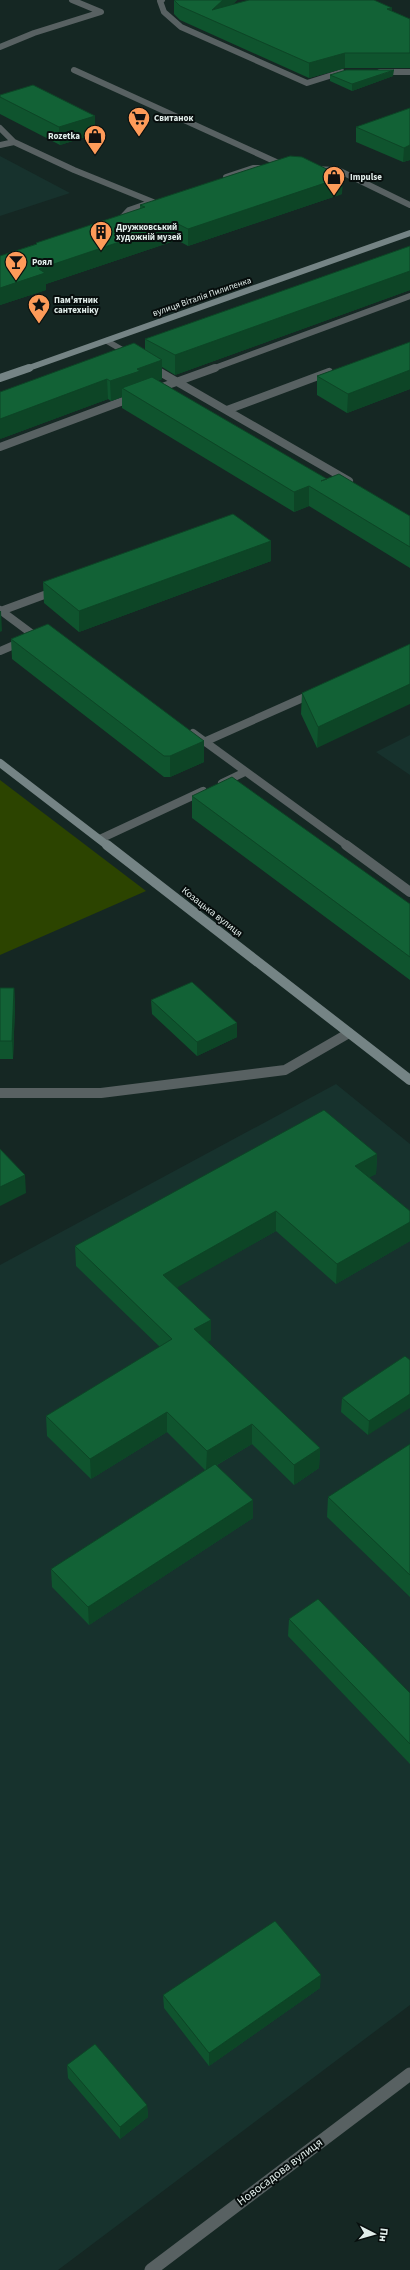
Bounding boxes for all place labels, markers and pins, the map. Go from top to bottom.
supermarket icon: Свитанок [126,105,152,138]
place label: Свитанок [154,112,193,125]
shop icon: Rozetka [82,123,108,156]
place label: Rozetka [48,130,80,143]
shop icon: Impulse [321,164,347,197]
place label: Impulse [350,171,382,184]
building icon: Дружковський художній музей [88,219,114,252]
place label: Дружковський художній музей [116,221,182,244]
bar icon: Роял [3,249,29,282]
place label: Роял [32,256,52,269]
place icon: Пам'ятник сантехніку [26,292,52,325]
place label: Пам'ятник сантехніку [54,294,99,317]

